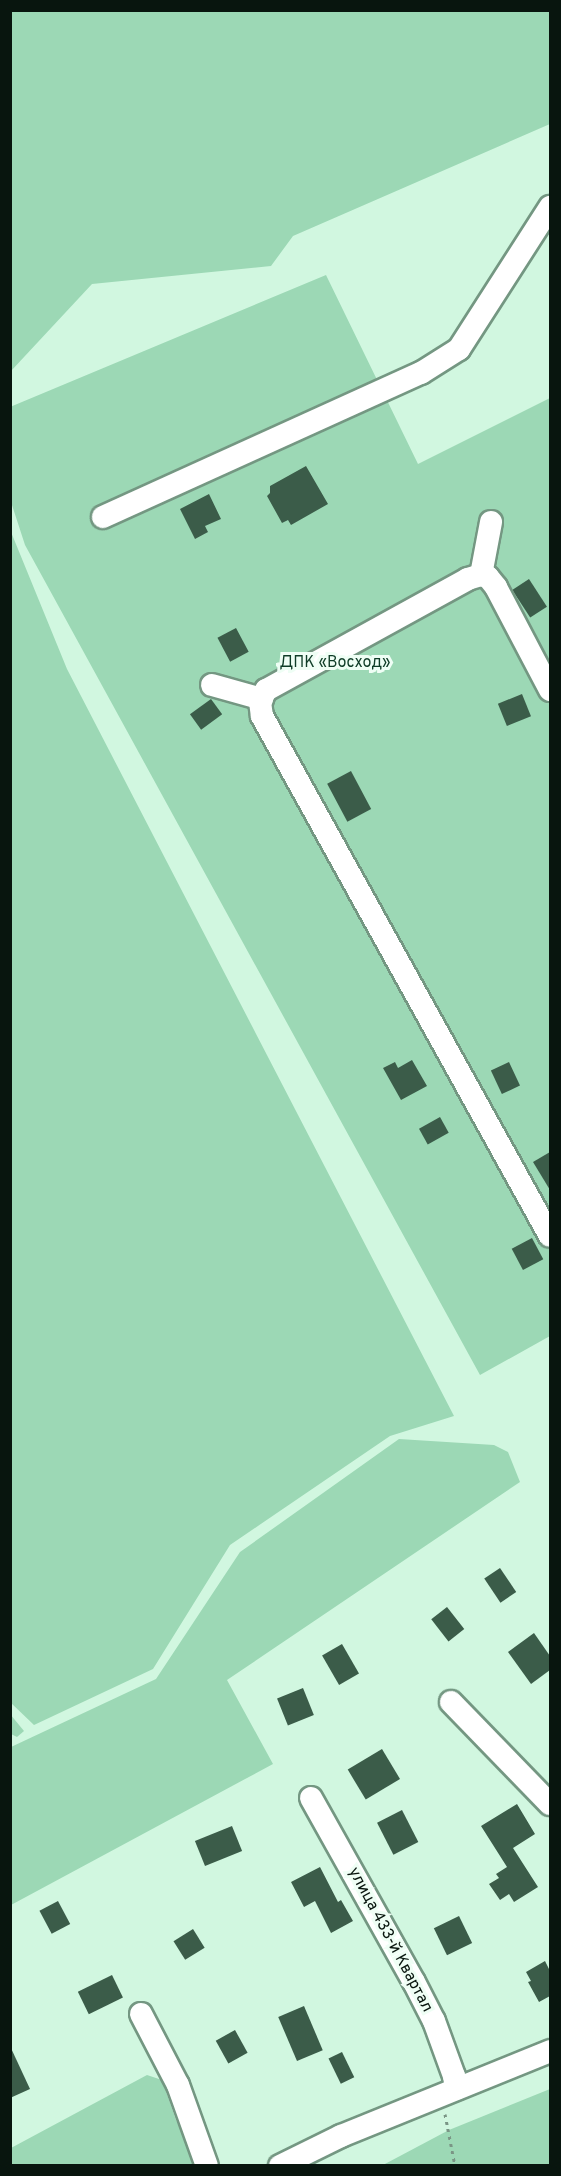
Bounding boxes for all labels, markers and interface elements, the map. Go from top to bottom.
park label: ДПК «Восход» [280,653,390,673]
street label: улица 433-й Квартал [344,1864,436,2016]

